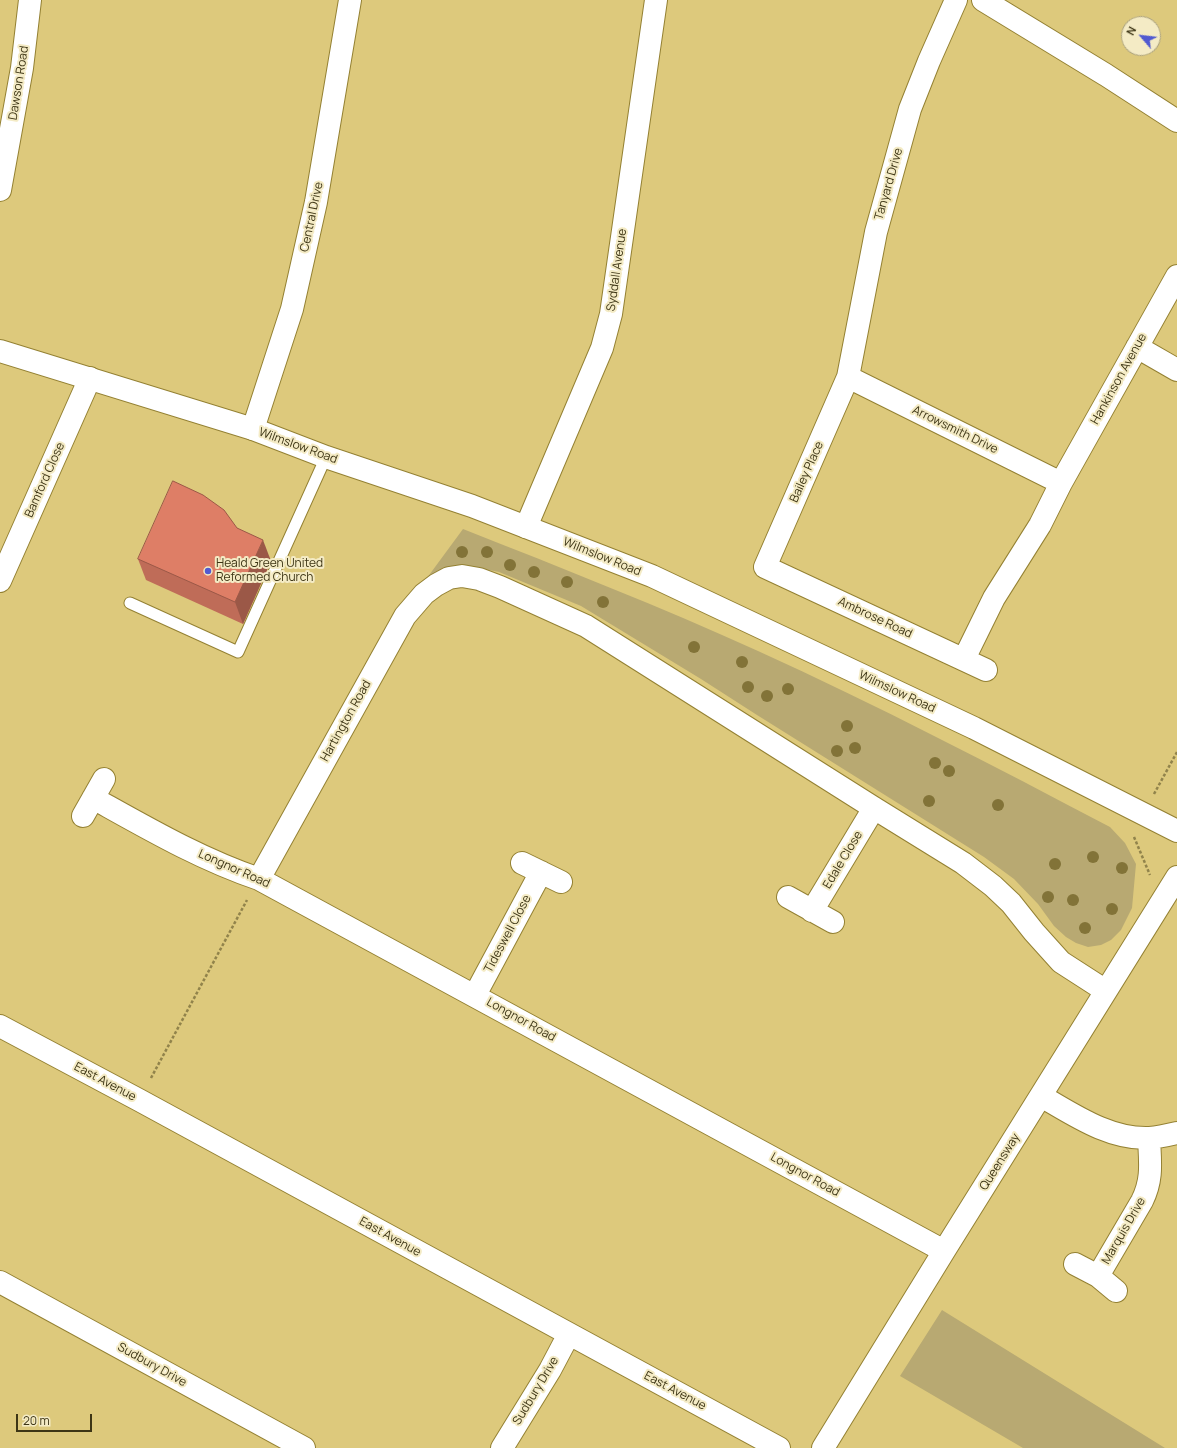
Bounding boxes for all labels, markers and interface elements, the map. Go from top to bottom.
north arrow [1121,16,1161,56]
text: N [1122,24,1139,38]
street label: Dawson Road [6,45,32,121]
street label: Tanyard Drive [872,146,906,222]
street label: Central Drive [298,181,326,253]
street label: Syddall Avenue [604,228,630,312]
street label: Hankinson Avenue [1088,331,1150,427]
street label: Arrowsmith Drive [910,403,1000,457]
street label: Wilmslow Road [257,425,339,467]
street label: Bailey Place [787,439,827,505]
street label: Bamford Close [22,440,68,520]
street label: Wilmslow Road [561,535,643,579]
place label: Heald Green United Reformed Church [216,557,323,585]
marker: Heald Green United Reformed Church [203,566,213,576]
street label: Ambrose Road [836,595,914,641]
street label: Wilmslow Road [856,668,938,716]
street label: Hartington Road [318,678,374,764]
street label: Edale Close [820,829,866,891]
street label: Longnor Road [196,847,272,891]
street label: Tideswell Close [481,893,535,975]
street label: Longnor Road [484,995,558,1045]
street label: East Avenue [72,1060,138,1104]
street label: Queensway [977,1131,1023,1193]
street label: Longnor Road [768,1150,842,1200]
street label: Marquis Drive [1099,1195,1149,1267]
street label: East Avenue [357,1214,423,1260]
street label: Sudbury Drive [115,1340,189,1390]
street label: Sudbury Drive [510,1354,562,1428]
street label: East Avenue [642,1369,708,1413]
scale bar [18,1406,94,1432]
text: 20 m [23,1412,50,1429]

